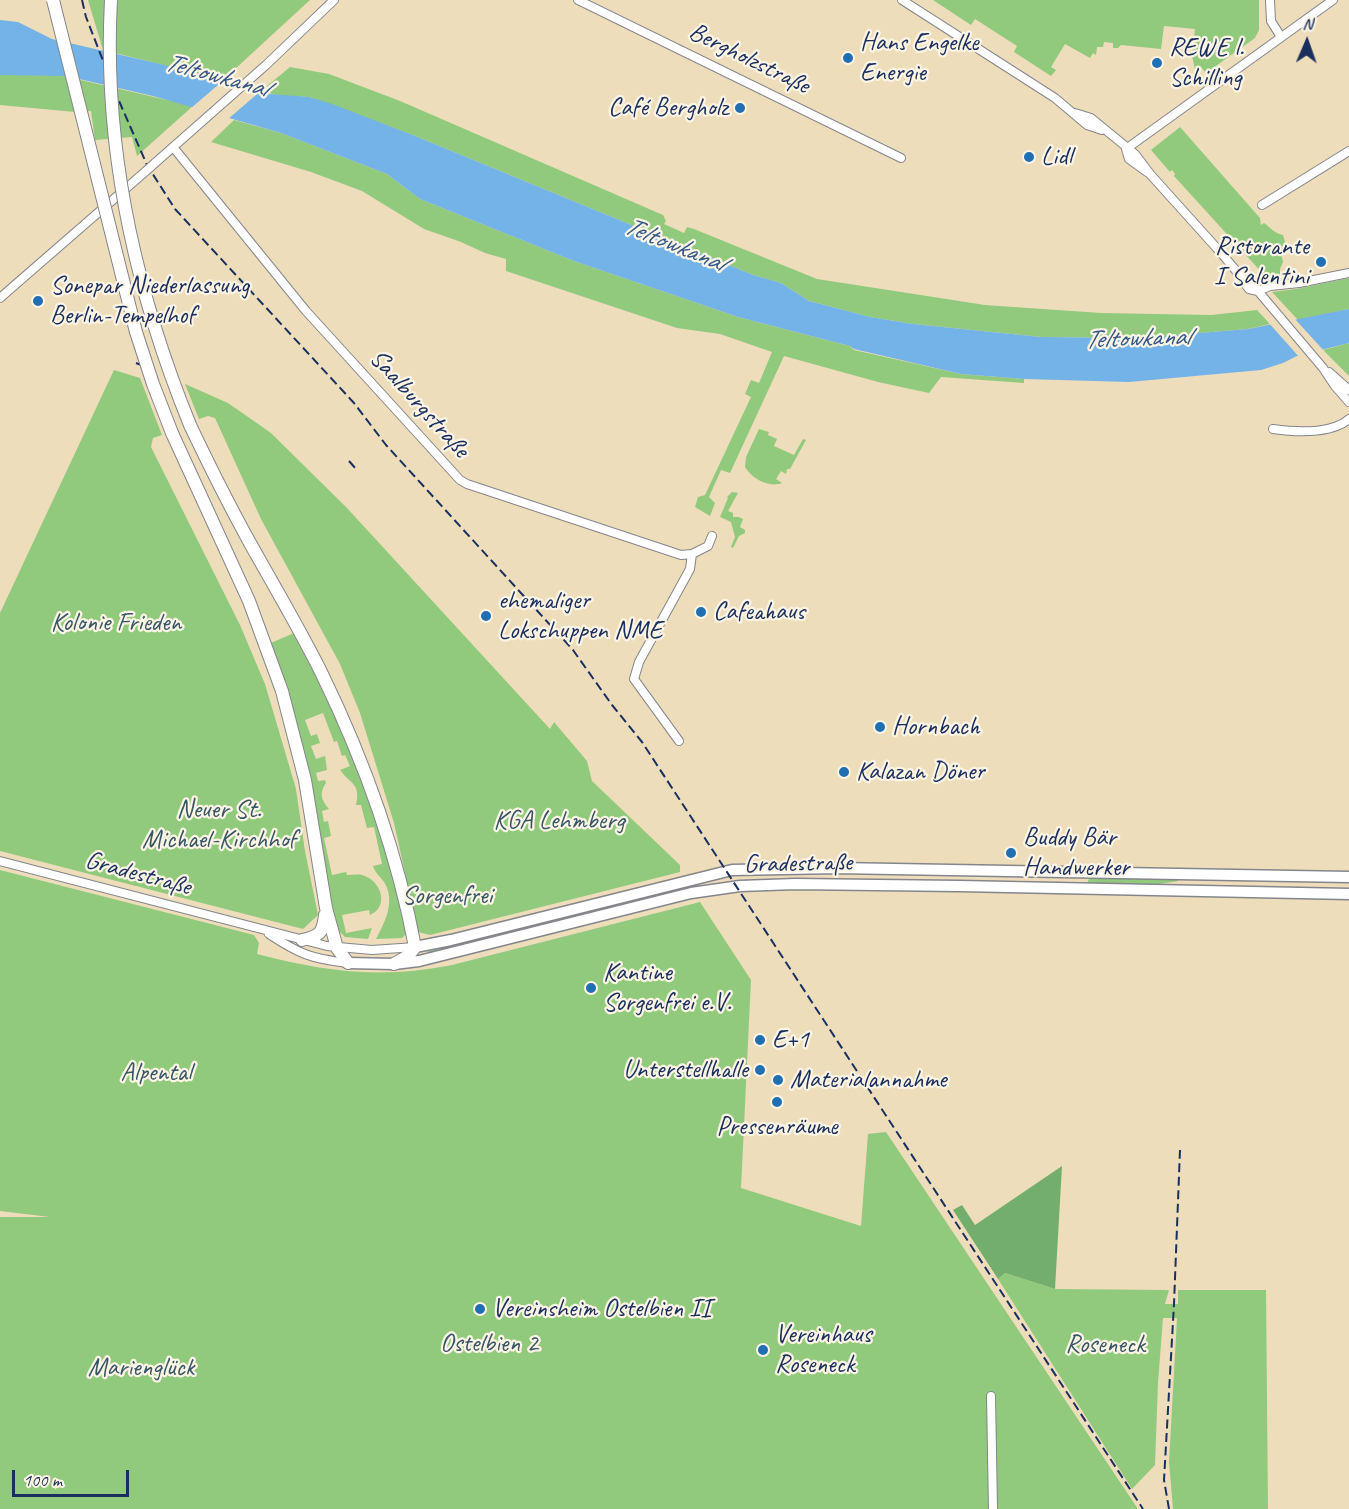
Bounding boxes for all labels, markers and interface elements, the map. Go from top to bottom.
north arrow [1277,12,1337,72]
text: N [1302,14,1313,34]
street label: Bergholzstraße [684,16,814,102]
place label: Hans Engelke Energie [860,27,978,88]
place label: REWE l. Schilling [1169,32,1244,94]
water label: Teltowkanal [161,47,271,105]
marker: Hans Engelke Energie [841,51,855,65]
marker: REWE l. Schilling [1150,56,1164,70]
place label: Café Bergholz [608,92,728,124]
marker: Café Bergholz [733,101,747,115]
place label: Lidl [1041,141,1072,173]
marker: Lidl [1022,150,1036,164]
water label: Teltowkanal [619,210,729,280]
place label: Ristorante I Salentini [1214,231,1309,292]
marker: Ristorante I Salentini [1314,255,1328,269]
place label: Sonepar Niederlassung Berlin-Tempelhof [50,270,249,332]
marker: Sonepar Niederlassung Berlin-Tempelhof [31,294,45,308]
water label: Teltowkanal [1084,321,1190,357]
street label: Saalburgstraße [362,343,476,465]
place label: ehemaliger Lokschuppen NME [498,585,662,646]
place label: Cafeahaus [713,596,805,628]
marker: Cafeahaus [694,605,708,619]
park label: Kolonie Frieden [51,607,181,639]
marker: ehemaliger Lokschuppen NME [479,609,493,623]
place label: Hornbach [892,711,980,743]
marker: Hornbach [873,720,887,734]
place label: Kalazan Döner [856,756,985,788]
marker: Kalazan Döner [837,765,851,779]
park label: Neuer St. Michael-Kirchhof [142,794,296,856]
park label: KGA Lehmberg [493,805,625,837]
place label: Buddy Bär Handwerker [1023,822,1129,884]
street label: Gradestraße [82,845,194,903]
marker: Buddy Bär Handwerker [1004,846,1018,860]
street label: Gradestraße [744,847,852,881]
park label: Sorgenfrei [402,880,492,912]
place label: Kantine Sorgenfrei e.V. [603,957,731,1018]
marker: Kantine Sorgenfrei e.V. [584,981,598,995]
place label: E+1 [772,1024,809,1056]
marker: E+1 [753,1033,767,1047]
place label: Unterstellhalle [623,1054,748,1086]
park label: Alpental [121,1057,191,1089]
marker: Unterstellhalle [753,1063,767,1077]
place label: Materialannahme [790,1064,946,1096]
marker: Materialannahme [771,1073,785,1087]
marker: Pressenräume [770,1095,784,1109]
place label: Pressenräume [716,1111,838,1143]
place label: Vereinsheim Ostelbien II [492,1293,711,1325]
marker: Vereinsheim Ostelbien II [473,1302,487,1316]
place label: Vereinhaus Roseneck [775,1319,871,1380]
park label: Ostelbien 2 [440,1328,538,1360]
park label: Roseneck [1065,1329,1145,1361]
marker: Vereinhaus Roseneck [756,1343,770,1357]
park label: Marienglück [88,1352,194,1384]
scale bar [15,1458,132,1496]
text: 100 m [23,1469,62,1491]

